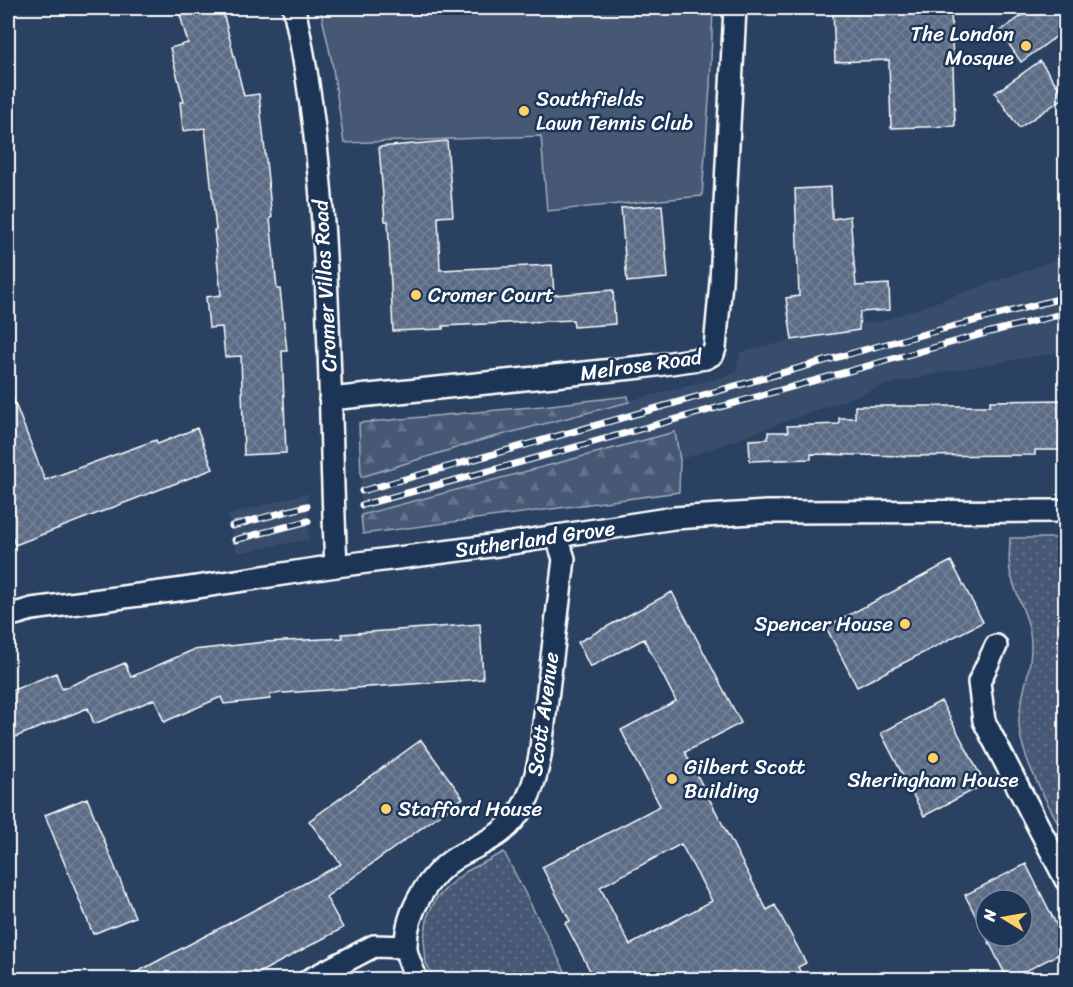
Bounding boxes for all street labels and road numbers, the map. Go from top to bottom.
street label: Cromer Villas Road [301,197,348,373]
street label: Melrose Road [578,337,706,392]
street label: Sutherland Grove [452,509,618,569]
street label: Scott Avenue [515,649,571,779]

